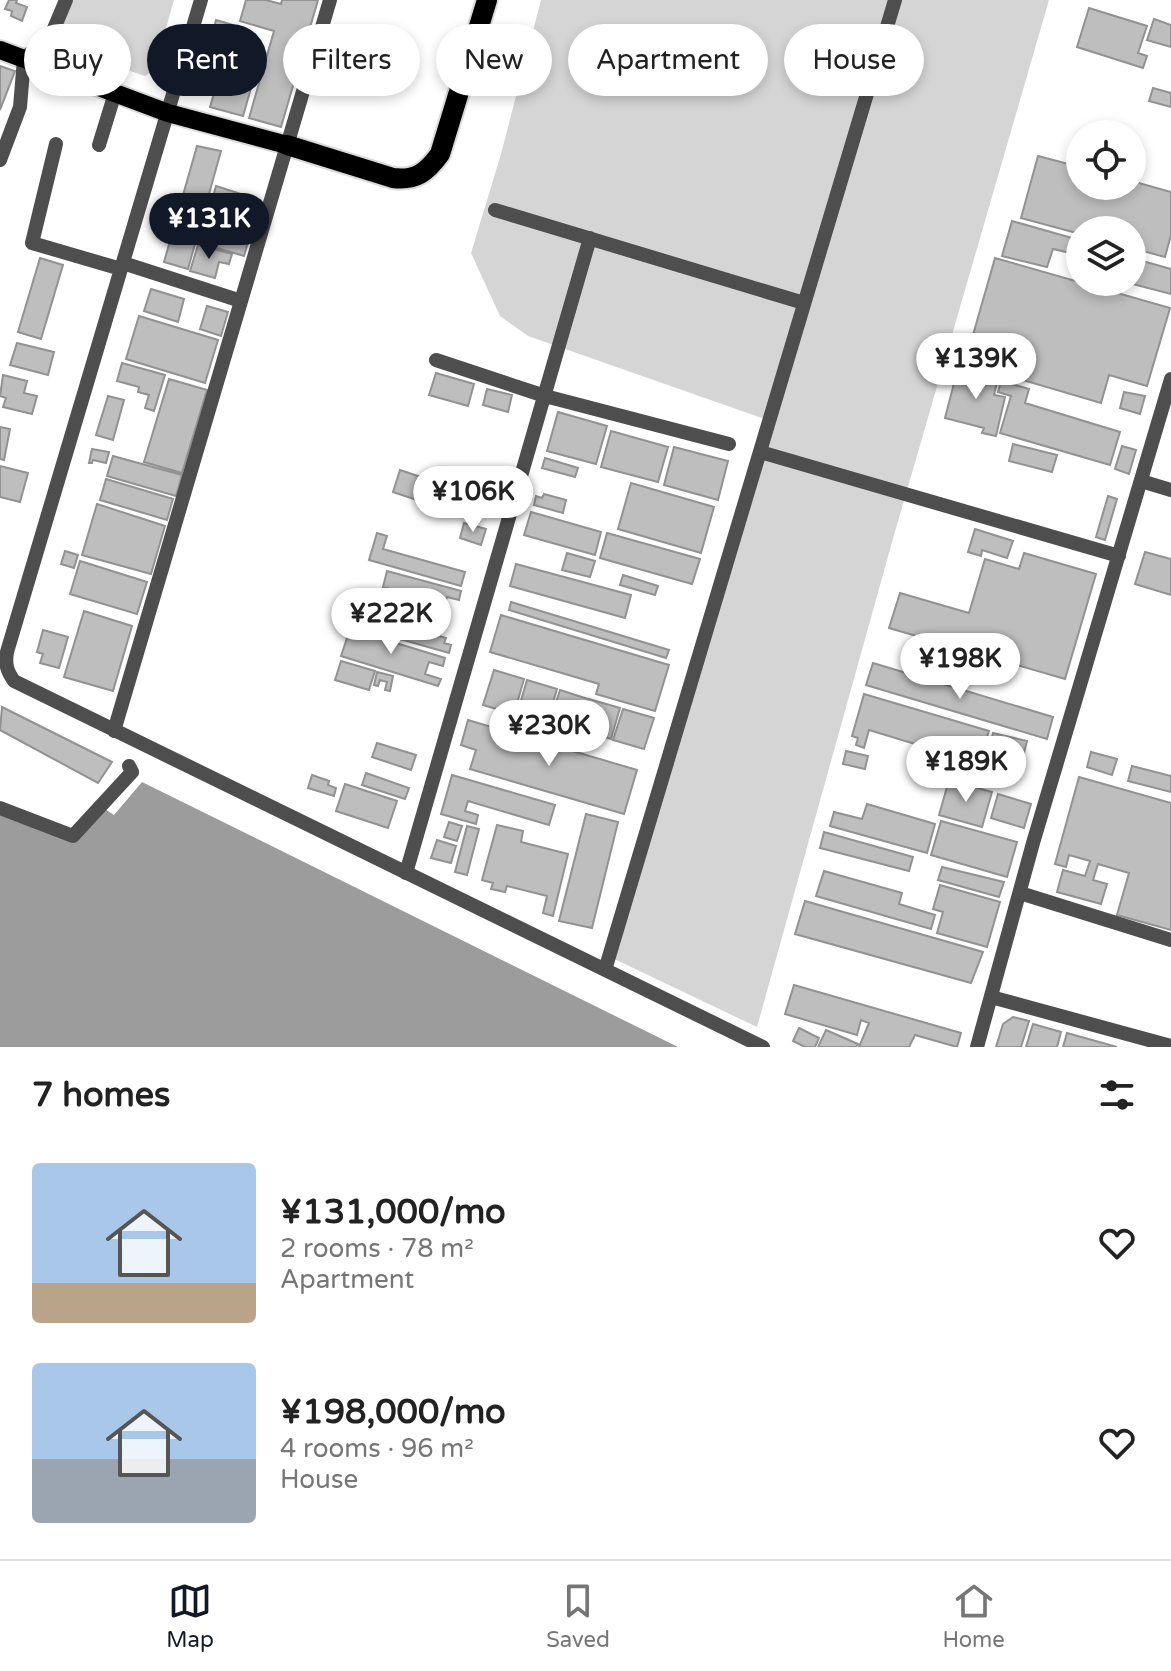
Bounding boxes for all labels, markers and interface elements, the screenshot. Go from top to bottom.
chip: Buy [24,24,131,96]
chip: Rent [147,24,267,96]
chip: Filters [283,24,420,96]
chip: New [436,24,552,96]
chip: Apartment [568,24,768,96]
chip: House [784,24,924,96]
map controls [1066,120,1146,296]
button: locate [1066,120,1146,200]
pin: ¥131K [153,193,265,261]
text: ¥131K [167,203,251,234]
button: layers [1066,216,1146,296]
pin: ¥139K [920,333,1032,401]
text: ¥139K [934,343,1018,374]
pin: ¥106K [417,466,529,534]
text: ¥106K [431,476,515,507]
pin: ¥222K [335,588,447,656]
text: ¥222K [349,598,433,629]
pin: ¥198K [904,633,1016,701]
text: ¥198K [918,643,1002,674]
pin: ¥230K [493,700,605,768]
text: ¥230K [507,710,591,741]
pin: ¥189K [910,736,1022,804]
text: ¥189K [924,746,1008,777]
icon: filters [1095,1073,1139,1117]
text: 7 homes [32,1075,170,1116]
text: ¥131,000/mo [280,1192,506,1233]
icon: home [96,1195,192,1291]
icon: heart [1095,1221,1139,1265]
text: 2 rooms · 78 m² [280,1233,474,1264]
text: Apartment [280,1264,414,1295]
text: ¥198,000/mo [280,1392,506,1433]
icon: home [96,1395,192,1491]
icon: heart [1095,1421,1139,1465]
text: 4 rooms · 96 m² [280,1433,474,1464]
text: House [280,1464,358,1495]
tab: Map [166,1579,214,1653]
tab: Saved [546,1579,610,1653]
tab: Home [942,1579,1005,1653]

